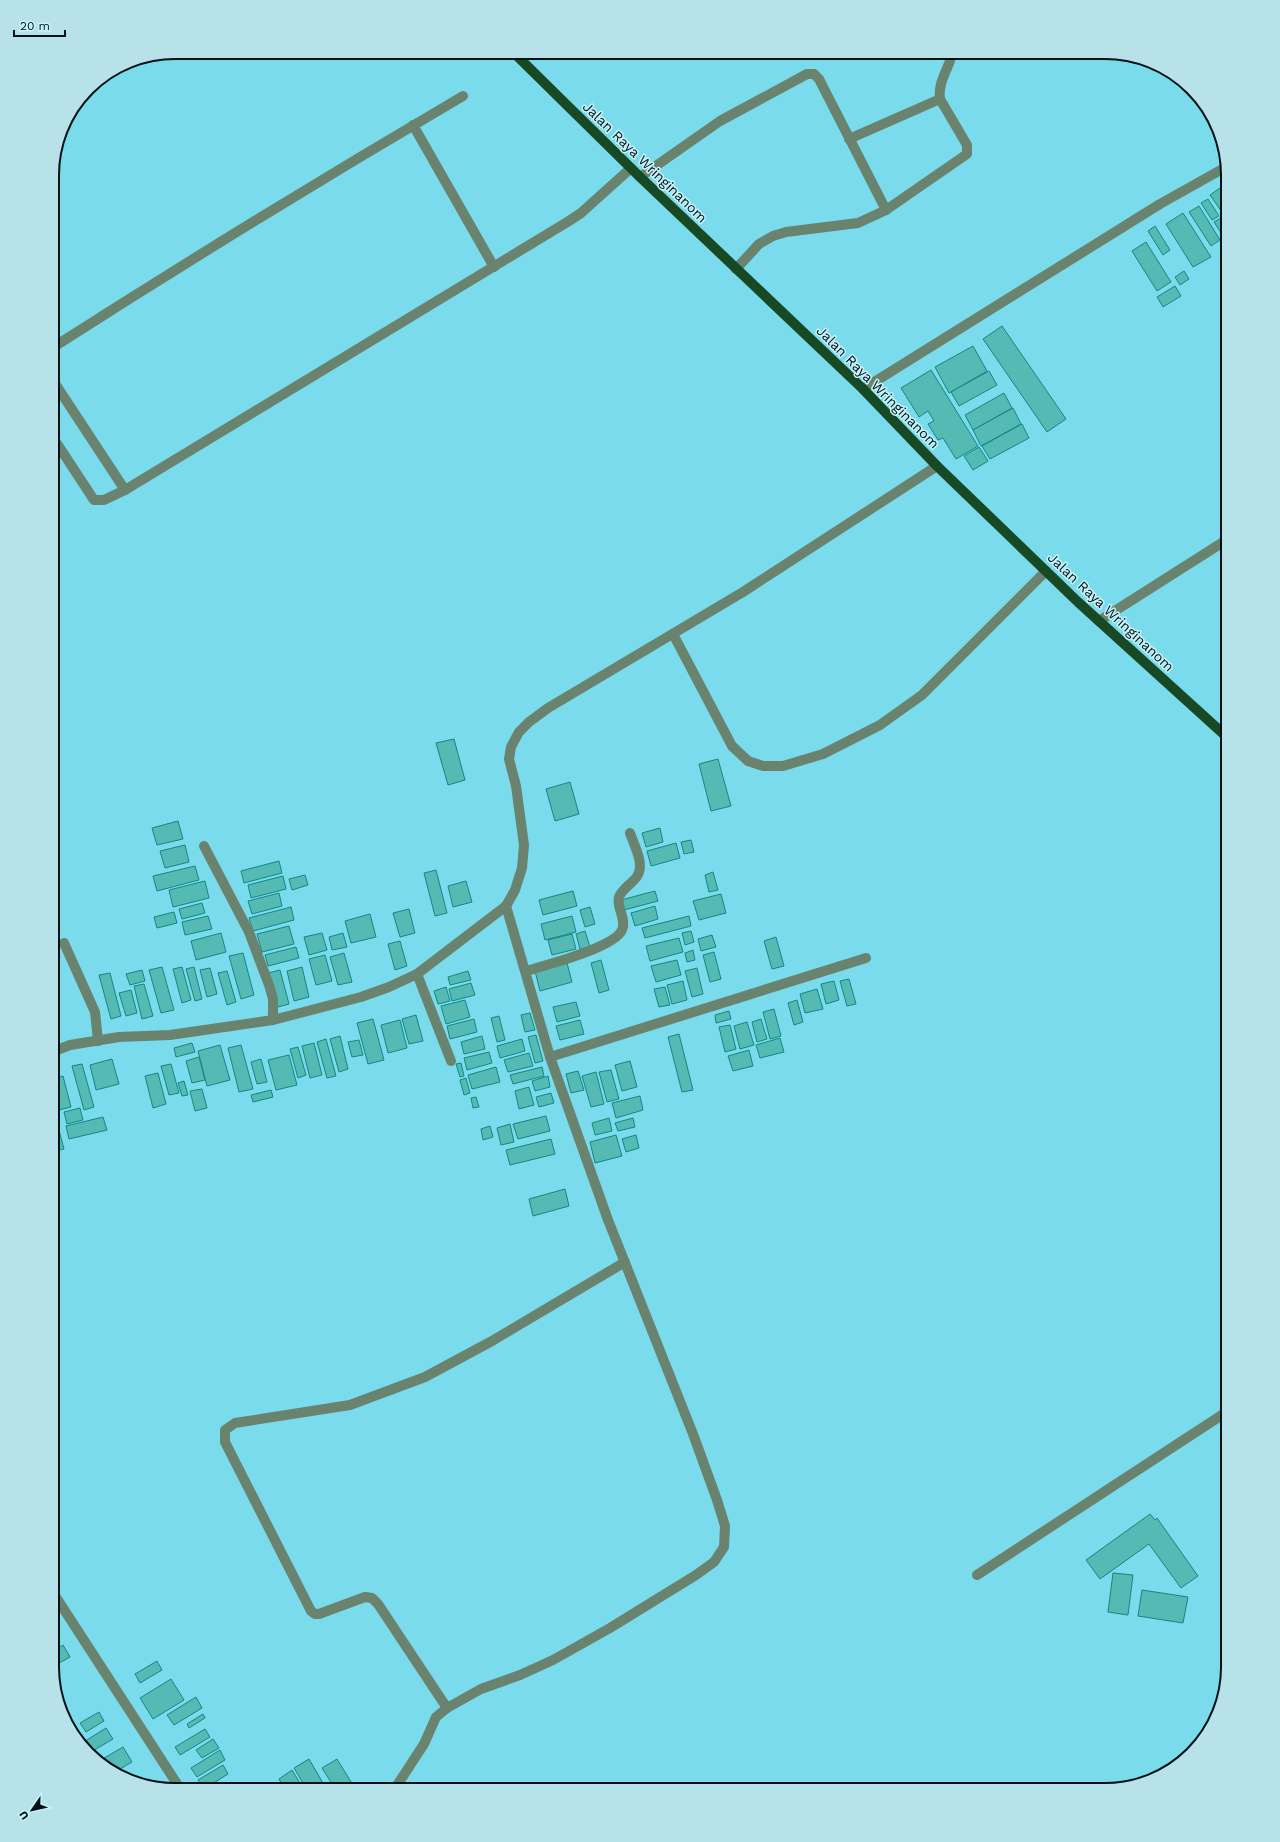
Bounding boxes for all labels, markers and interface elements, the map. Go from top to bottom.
scale bar [14,12,65,38]
text: 20 m [20,19,50,33]
street label: Jalan Raya Wringinanom [580,98,710,226]
street label: Jalan Raya Wringinanom [813,322,943,452]
street label: Jalan Raya Wringinanom [1045,549,1177,675]
north arrow [12,1790,52,1830]
text: U [16,1808,32,1822]

